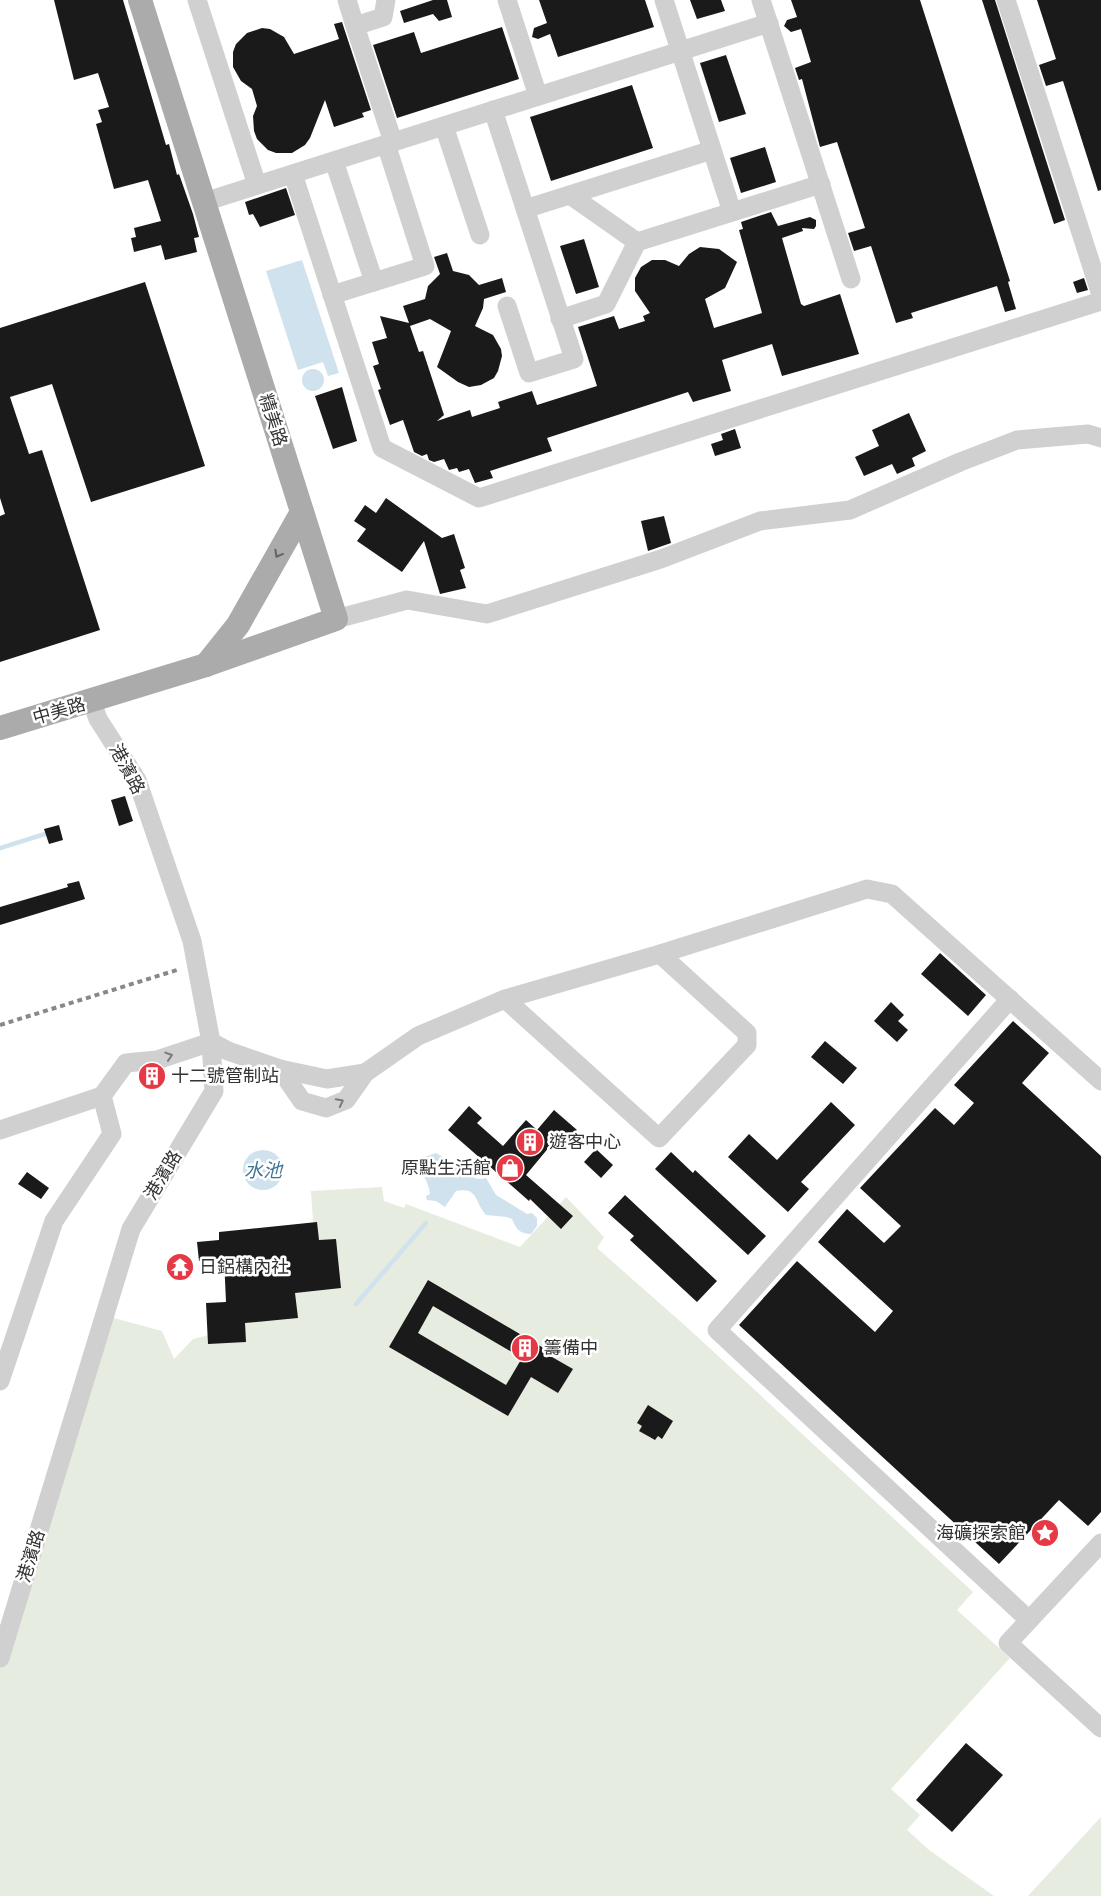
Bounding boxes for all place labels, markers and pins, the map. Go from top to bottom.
building icon: 十二號管制站 [137,1061,167,1091]
place label: 十二號管制站 [171,1065,279,1085]
building icon: 遊客中心 [515,1127,545,1157]
place label: 遊客中心 [549,1131,621,1151]
shop icon: 原點生活館 [495,1153,525,1183]
place label: 原點生活館 [401,1157,491,1177]
temple icon: 日鋁構內社 [165,1252,195,1282]
place label: 日鋁構內社 [199,1256,289,1276]
building icon: 籌備中 [510,1333,540,1363]
place label: 籌備中 [544,1337,598,1357]
place icon: 海礦探索館 [1030,1518,1060,1548]
place label: 海礦探索館 [936,1522,1026,1542]

